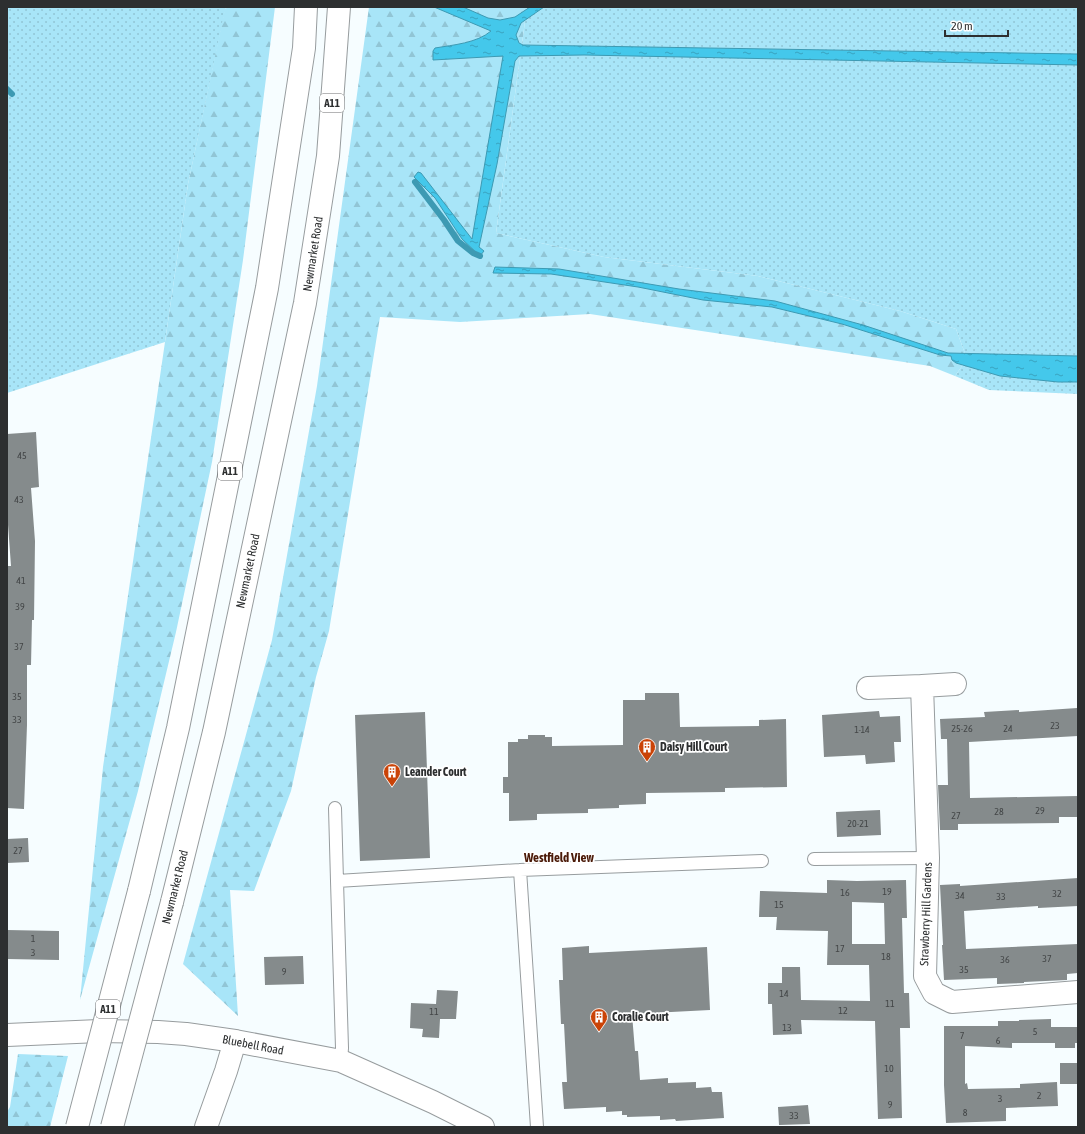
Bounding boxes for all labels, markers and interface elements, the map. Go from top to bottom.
scale bar [945,12,1008,38]
text: 20 m [951,19,973,33]
road number: A11 [320,94,344,112]
street label: Newmarket Road [300,215,326,293]
house number: 45 [17,450,27,461]
road number: A11 [218,462,242,480]
house number: 43 [14,494,24,505]
street label: Newmarket Road [233,532,263,610]
house number: 41 [16,575,26,586]
house number: 39 [15,601,25,612]
house number: 37 [14,641,24,652]
house number: 35 [12,691,22,702]
house number: 33 [12,714,22,725]
house number: 23 [1050,720,1060,731]
house number: 25-26 [951,723,973,734]
house number: 24 [1003,723,1013,734]
house number: 1-14 [854,724,870,735]
building icon: Daisy Hill Court [637,737,657,762]
place label: Daisy Hill Court [660,740,728,754]
building icon: Leander Court [382,762,402,787]
place label: Leander Court [405,765,467,779]
house number: 29 [1035,805,1045,816]
house number: 28 [994,806,1004,817]
house number: 27 [951,810,961,821]
house number: 20-21 [847,818,869,829]
house number: 27 [13,845,23,856]
street label: Newmarket Road [159,849,191,925]
district label: Westfield View [523,850,594,865]
street label: Strawberry Hill Gardens [917,862,935,966]
house number: 19 [882,886,892,897]
house number: 16 [840,887,850,898]
house number: 32 [1052,888,1062,899]
house number: 34 [955,890,965,901]
house number: 33 [996,891,1006,902]
house number: 15 [774,899,784,910]
house number: 1 [31,933,36,944]
house number: 17 [835,943,845,954]
house number: 3 [31,947,36,958]
house number: 18 [881,951,891,962]
house number: 37 [1042,953,1052,964]
house number: 36 [1000,954,1010,965]
house number: 35 [959,964,969,975]
house number: 9 [282,966,287,977]
house number: 14 [779,988,789,999]
house number: 11 [885,998,895,1009]
road number: A11 [96,1000,120,1018]
house number: 12 [838,1005,848,1016]
house number: 11 [429,1006,439,1017]
building icon: Coralie Court [589,1007,609,1032]
place label: Coralie Court [612,1010,669,1024]
house number: 13 [782,1022,792,1033]
house number: 5 [1033,1026,1038,1037]
house number: 7 [960,1030,965,1041]
street label: Bluebell Road [221,1032,285,1058]
house number: 6 [996,1035,1001,1046]
house number: 10 [884,1063,894,1074]
house number: 2 [1037,1090,1042,1101]
house number: 3 [998,1093,1003,1104]
house number: 9 [888,1099,893,1110]
house number: 8 [963,1107,968,1118]
house number: 33 [789,1110,799,1121]

